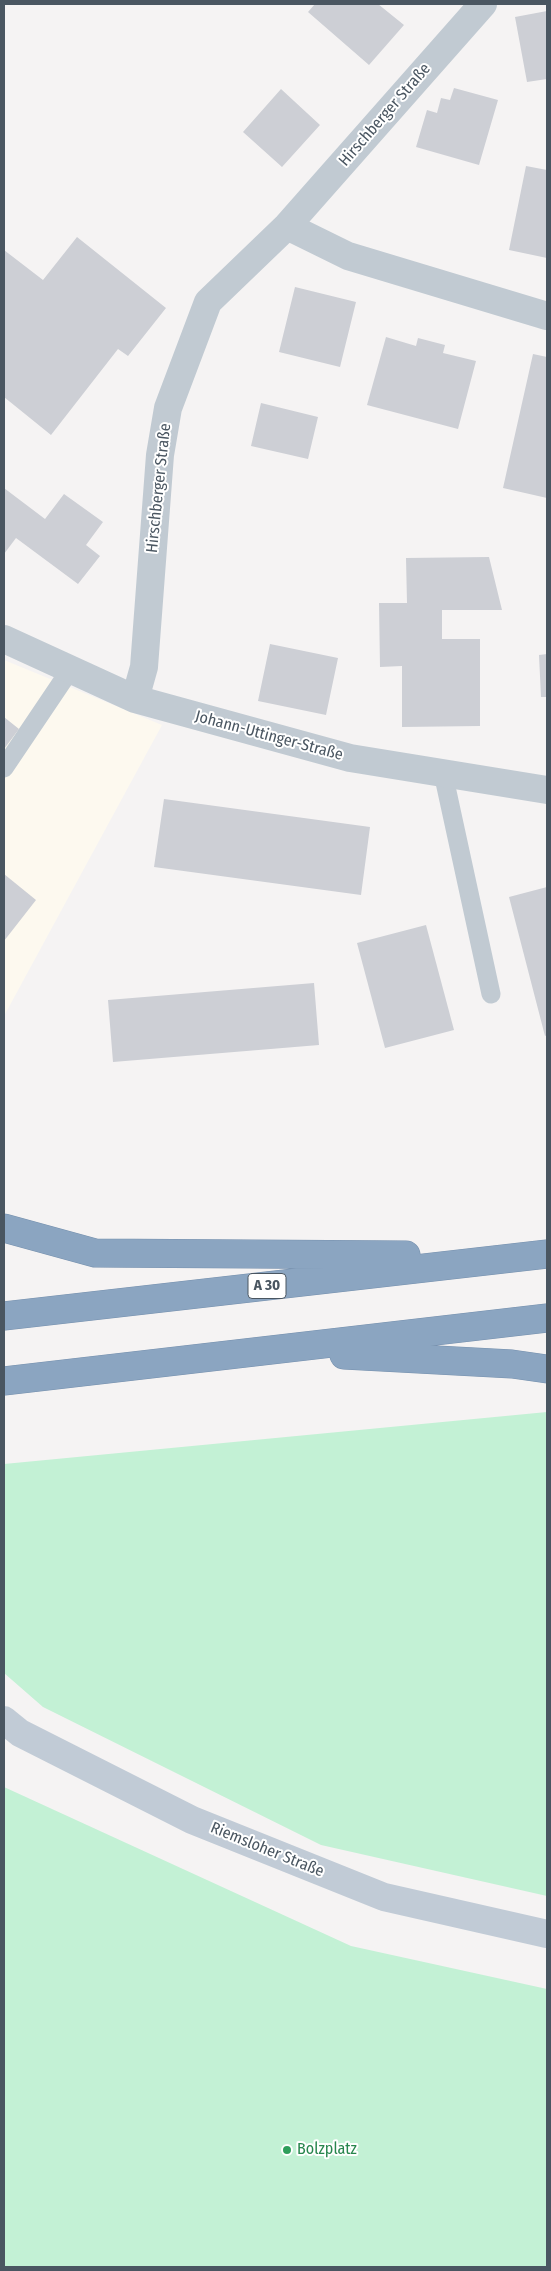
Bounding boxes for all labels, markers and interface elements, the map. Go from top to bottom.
street label: Hirschberger Straße [335,60,435,170]
street label: Hirschberger Straße [143,422,175,554]
street label: Johann-Uttinger-Straße [193,707,345,765]
road number: A 30 [248,1274,286,1298]
street label: Riemsloher Straße [207,1819,327,1881]
place label: Bolzplatz [297,2140,357,2160]
marker: Bolzplatz [281,2144,293,2156]

